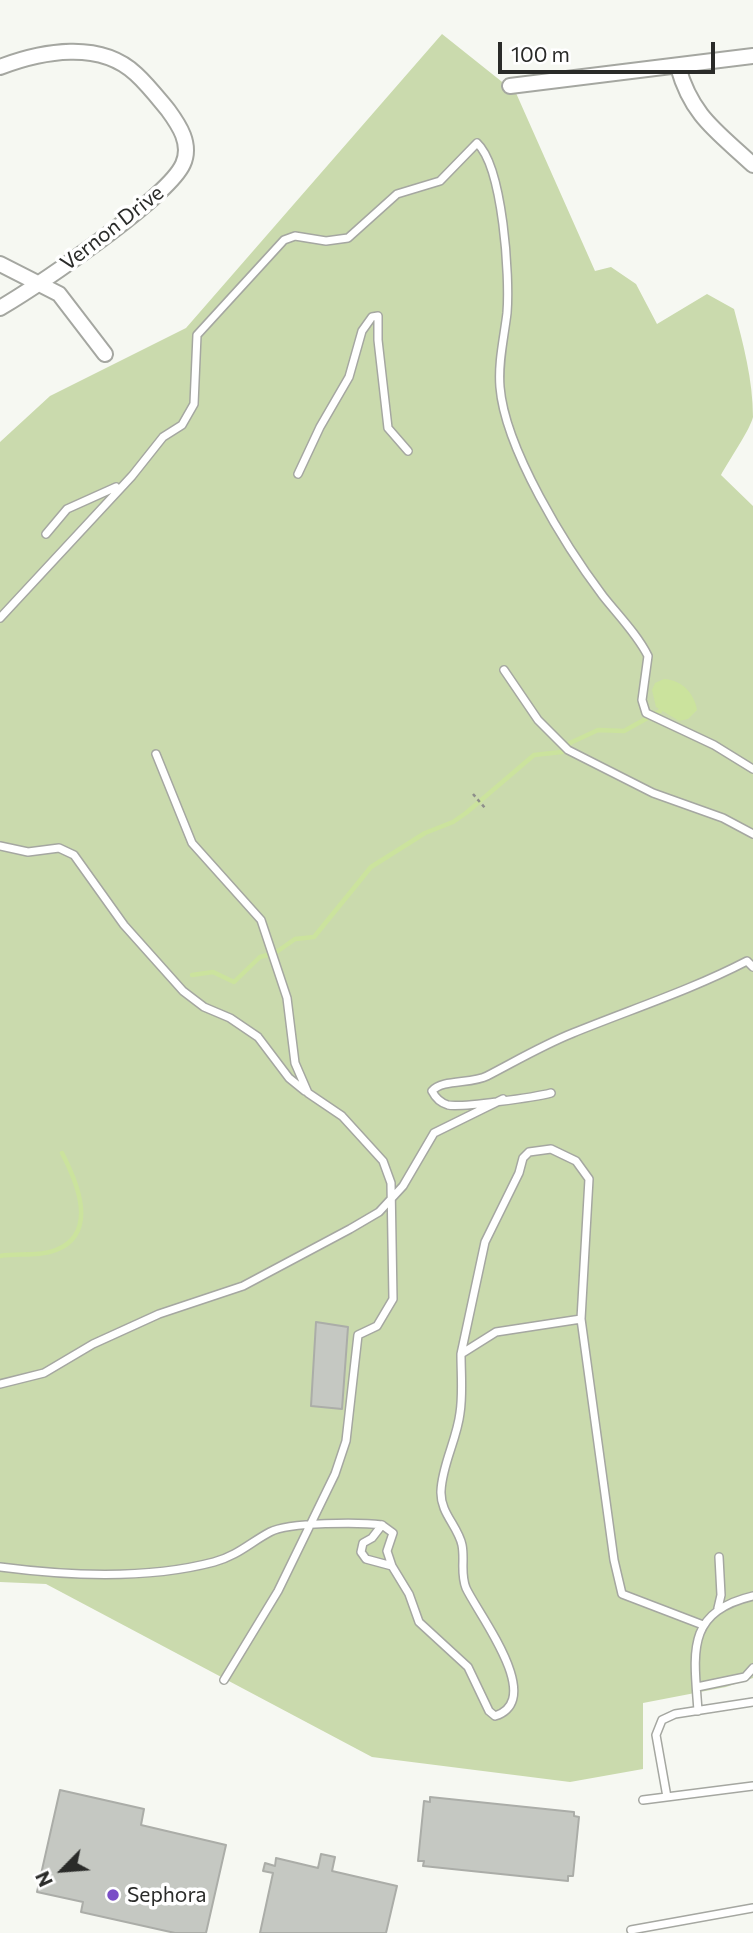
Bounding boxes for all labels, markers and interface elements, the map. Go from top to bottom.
scale bar [501,28,718,72]
text: 100 m [511,41,570,66]
street label: Vernon Drive [55,180,169,276]
north arrow [28,1835,98,1905]
text: N [30,1868,57,1890]
place label: Sephora [127,1882,207,1908]
marker: Sephora [105,1887,121,1903]

